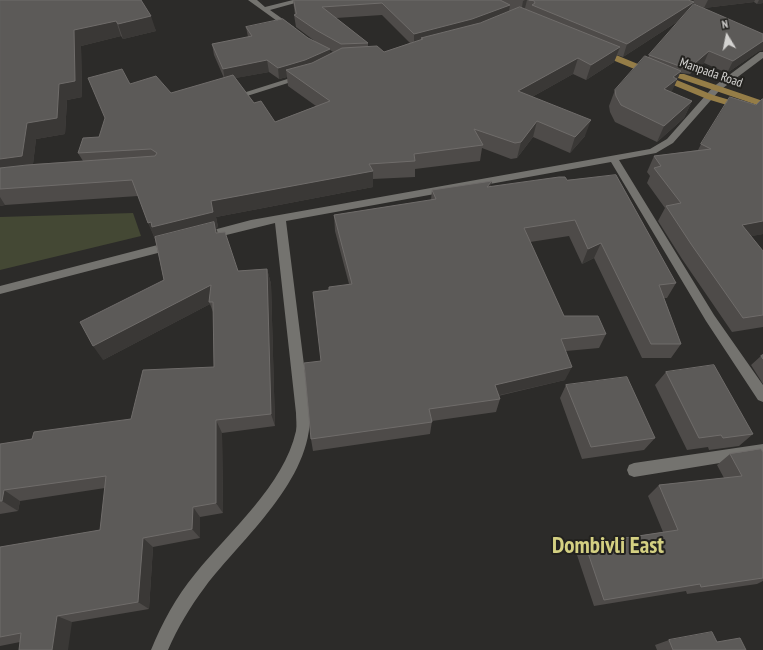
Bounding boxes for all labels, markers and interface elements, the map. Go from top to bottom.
north arrow [707,16,747,56]
text: N [721,17,729,32]
street label: Manpada Road [677,55,745,91]
district label: Dombivli East [552,532,664,560]

